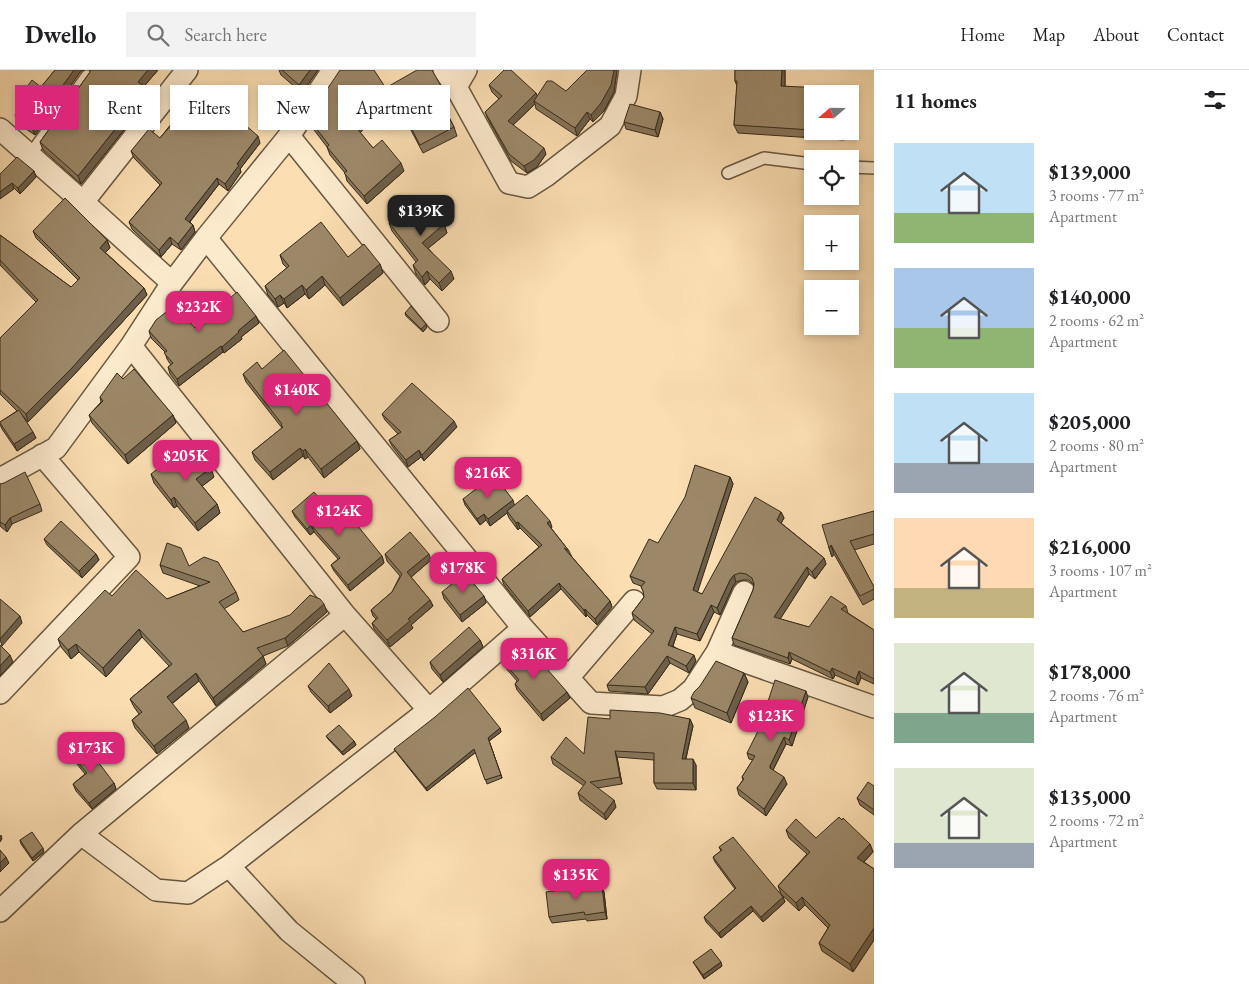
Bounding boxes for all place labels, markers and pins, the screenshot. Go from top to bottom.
pin: $139K [386,194,456,237]
pin: $232K [164,290,234,333]
pin: $140K [262,374,332,416]
pin: $205K [151,440,221,482]
pin: $216K [453,456,523,499]
pin: $124K [304,494,374,537]
pin: $178K [428,552,498,594]
pin: $316K [499,638,569,680]
pin: $123K [736,700,806,742]
pin: $173K [56,732,126,774]
pin: $135K [541,858,611,901]

